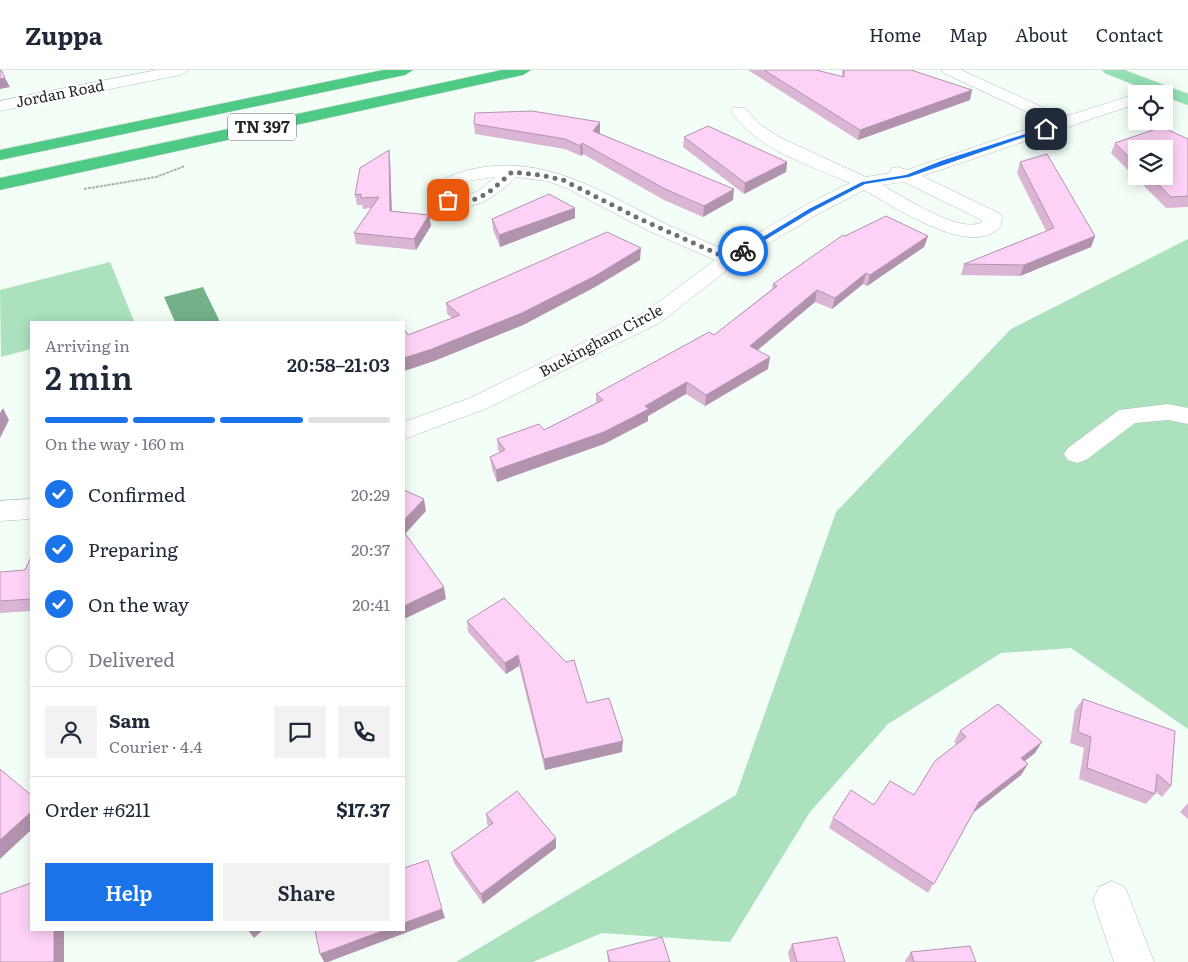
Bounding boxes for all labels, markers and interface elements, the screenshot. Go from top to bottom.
text: Zuppa [25,17,103,52]
text: Home [869,21,921,48]
text: Map [949,21,987,48]
text: About [1015,21,1068,48]
text: Contact [1096,21,1163,48]
street label: Jordan Road [13,73,106,112]
map controls [1128,85,1173,185]
button: locate [1128,85,1173,130]
pin [1025,108,1067,150]
road number: TN 397 [228,114,296,140]
icon: home [1032,115,1060,143]
button: layers [1128,140,1173,185]
pin [427,179,469,221]
icon: bag [434,186,462,214]
courier [718,226,768,276]
icon: bike [729,237,757,265]
street label: Buckingham Circle [534,297,666,382]
text: Arriving in [45,333,130,357]
text: 20:58–21:03 [287,350,390,378]
text: 2 min [45,352,133,400]
text: On the way · 160 m [45,431,185,455]
icon: check [45,480,73,508]
text: Confirmed [88,480,186,508]
text: 20:29 [351,482,390,506]
icon: check [45,535,73,563]
text: Preparing [88,535,178,563]
text: 20:37 [351,537,390,561]
icon: check [45,590,73,618]
text: On the way [88,590,189,618]
text: 20:41 [352,592,390,616]
text: Delivered [88,645,175,673]
button: person [45,706,97,758]
text: Sam [109,706,150,734]
button: chat [274,706,326,758]
button: phone [338,706,390,758]
text: Courier · 4.4 [109,734,202,758]
text: Order #6211 [45,795,150,823]
text: $17.37 [336,795,390,823]
button: Help [45,863,213,921]
button: Share [223,863,390,921]

